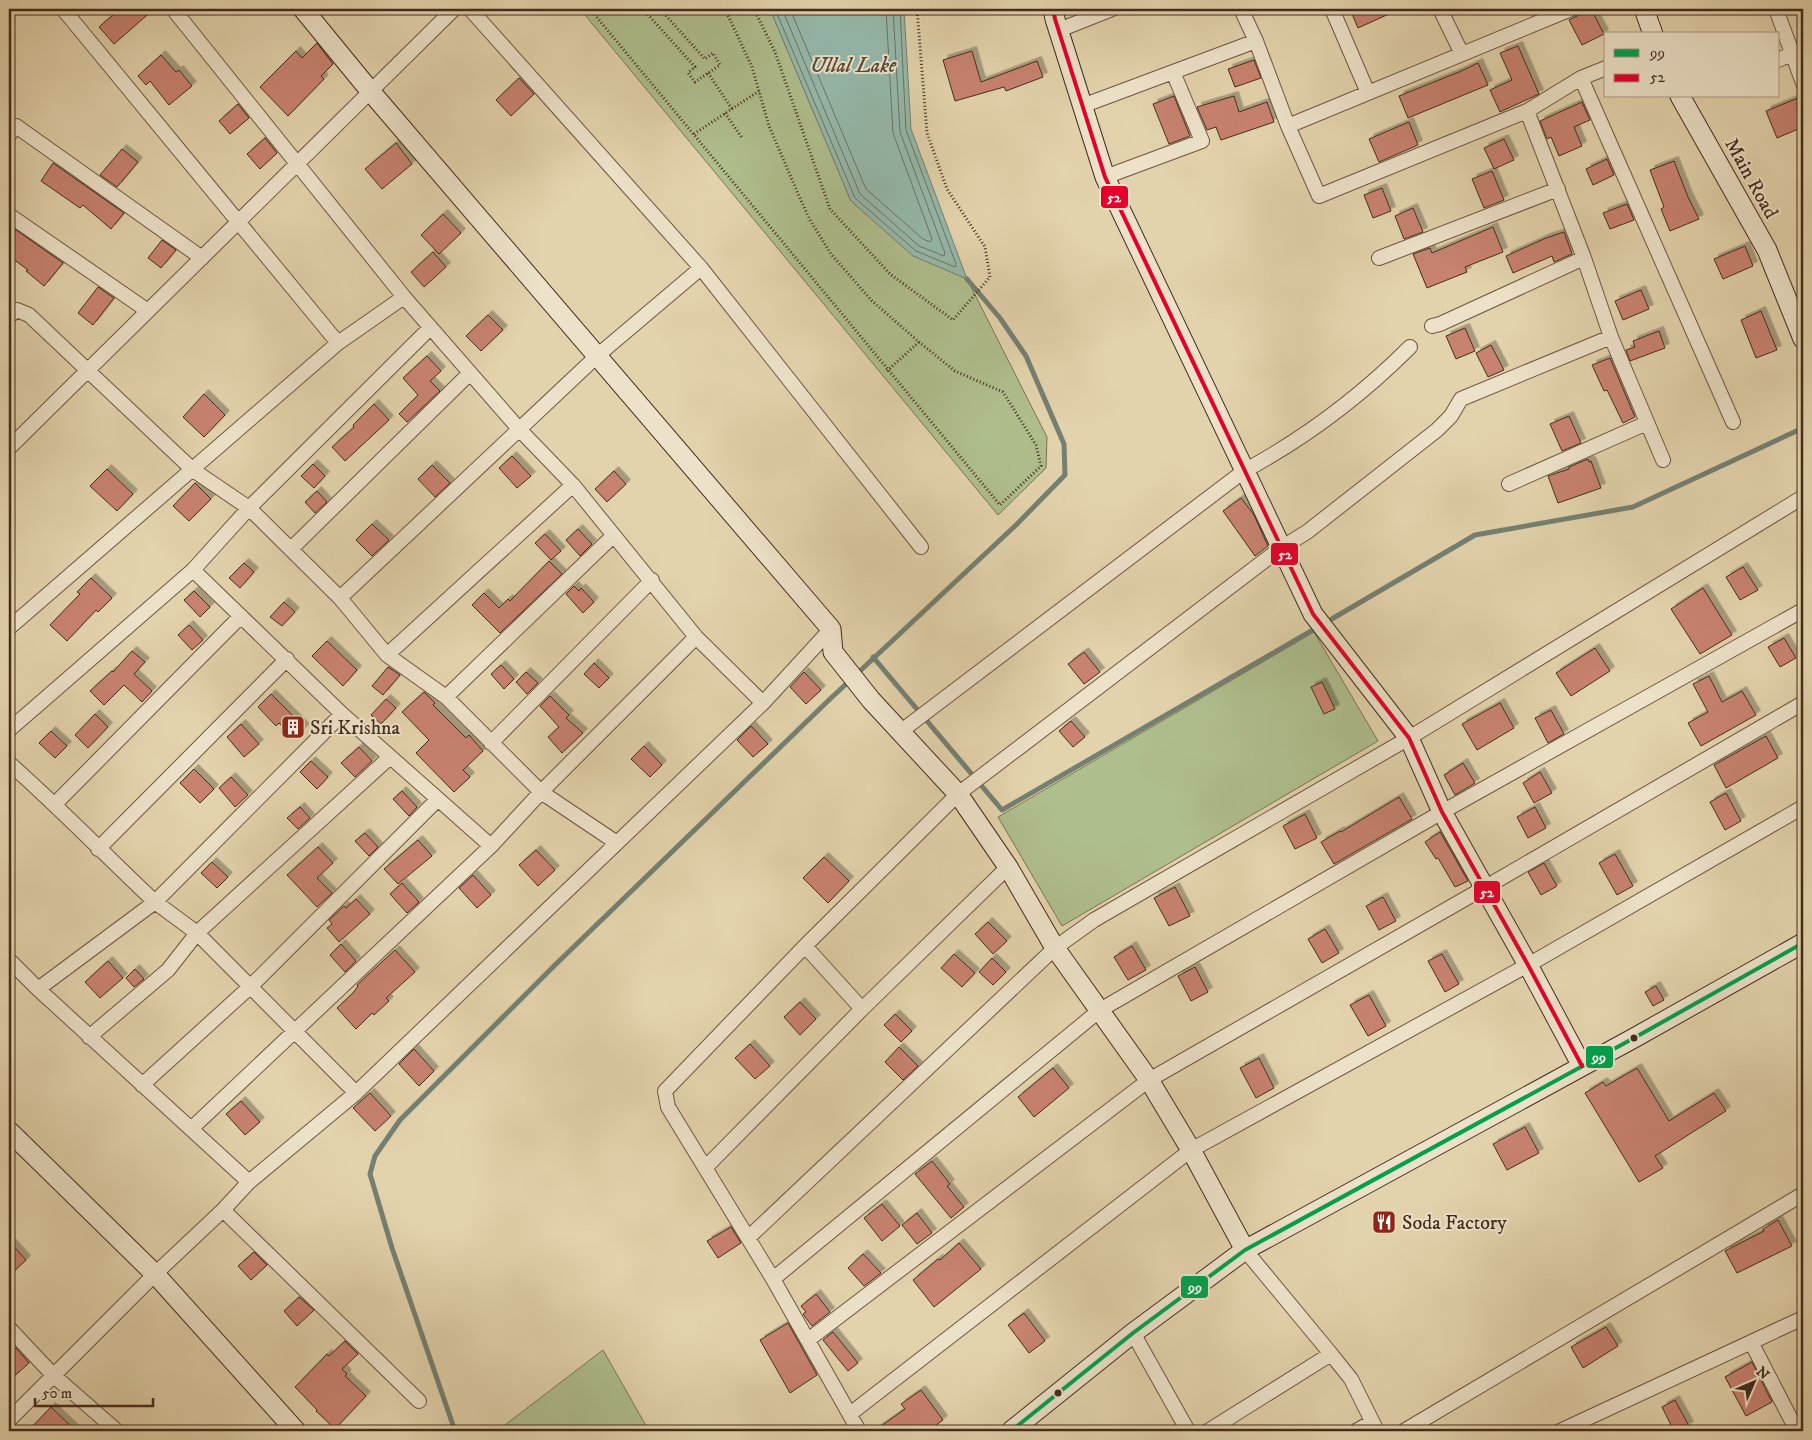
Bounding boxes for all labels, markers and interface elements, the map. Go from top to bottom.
legend [1604,32,1780,98]
text: 99 [1649,44,1665,63]
water label: Ullal Lake [810,53,897,79]
text: 52 [1650,68,1665,87]
street label: Main Road [1718,134,1783,223]
line badge: 52 [1100,185,1129,209]
text: 52 [1106,189,1122,207]
line badge: 52 [1270,542,1299,566]
text: 52 [1277,546,1293,564]
building icon: Sri Krishna [280,714,306,740]
place label: Sri Krishna [310,716,401,741]
line badge: 52 [1473,880,1501,904]
text: 52 [1479,884,1495,902]
unlabelled marker [1629,1033,1639,1043]
line badge: 99 [1585,1045,1614,1069]
text: 99 [1591,1049,1606,1067]
restaurant icon: Soda Factory [1371,1209,1397,1235]
place label: Soda Factory [1402,1211,1507,1236]
line badge: 99 [1180,1275,1209,1299]
text: 99 [1187,1279,1202,1297]
north arrow [1730,1358,1780,1408]
text: N [1752,1363,1773,1384]
scale bar [35,1375,152,1407]
text: 50 m [42,1384,72,1403]
unlabelled marker [1053,1388,1063,1398]

